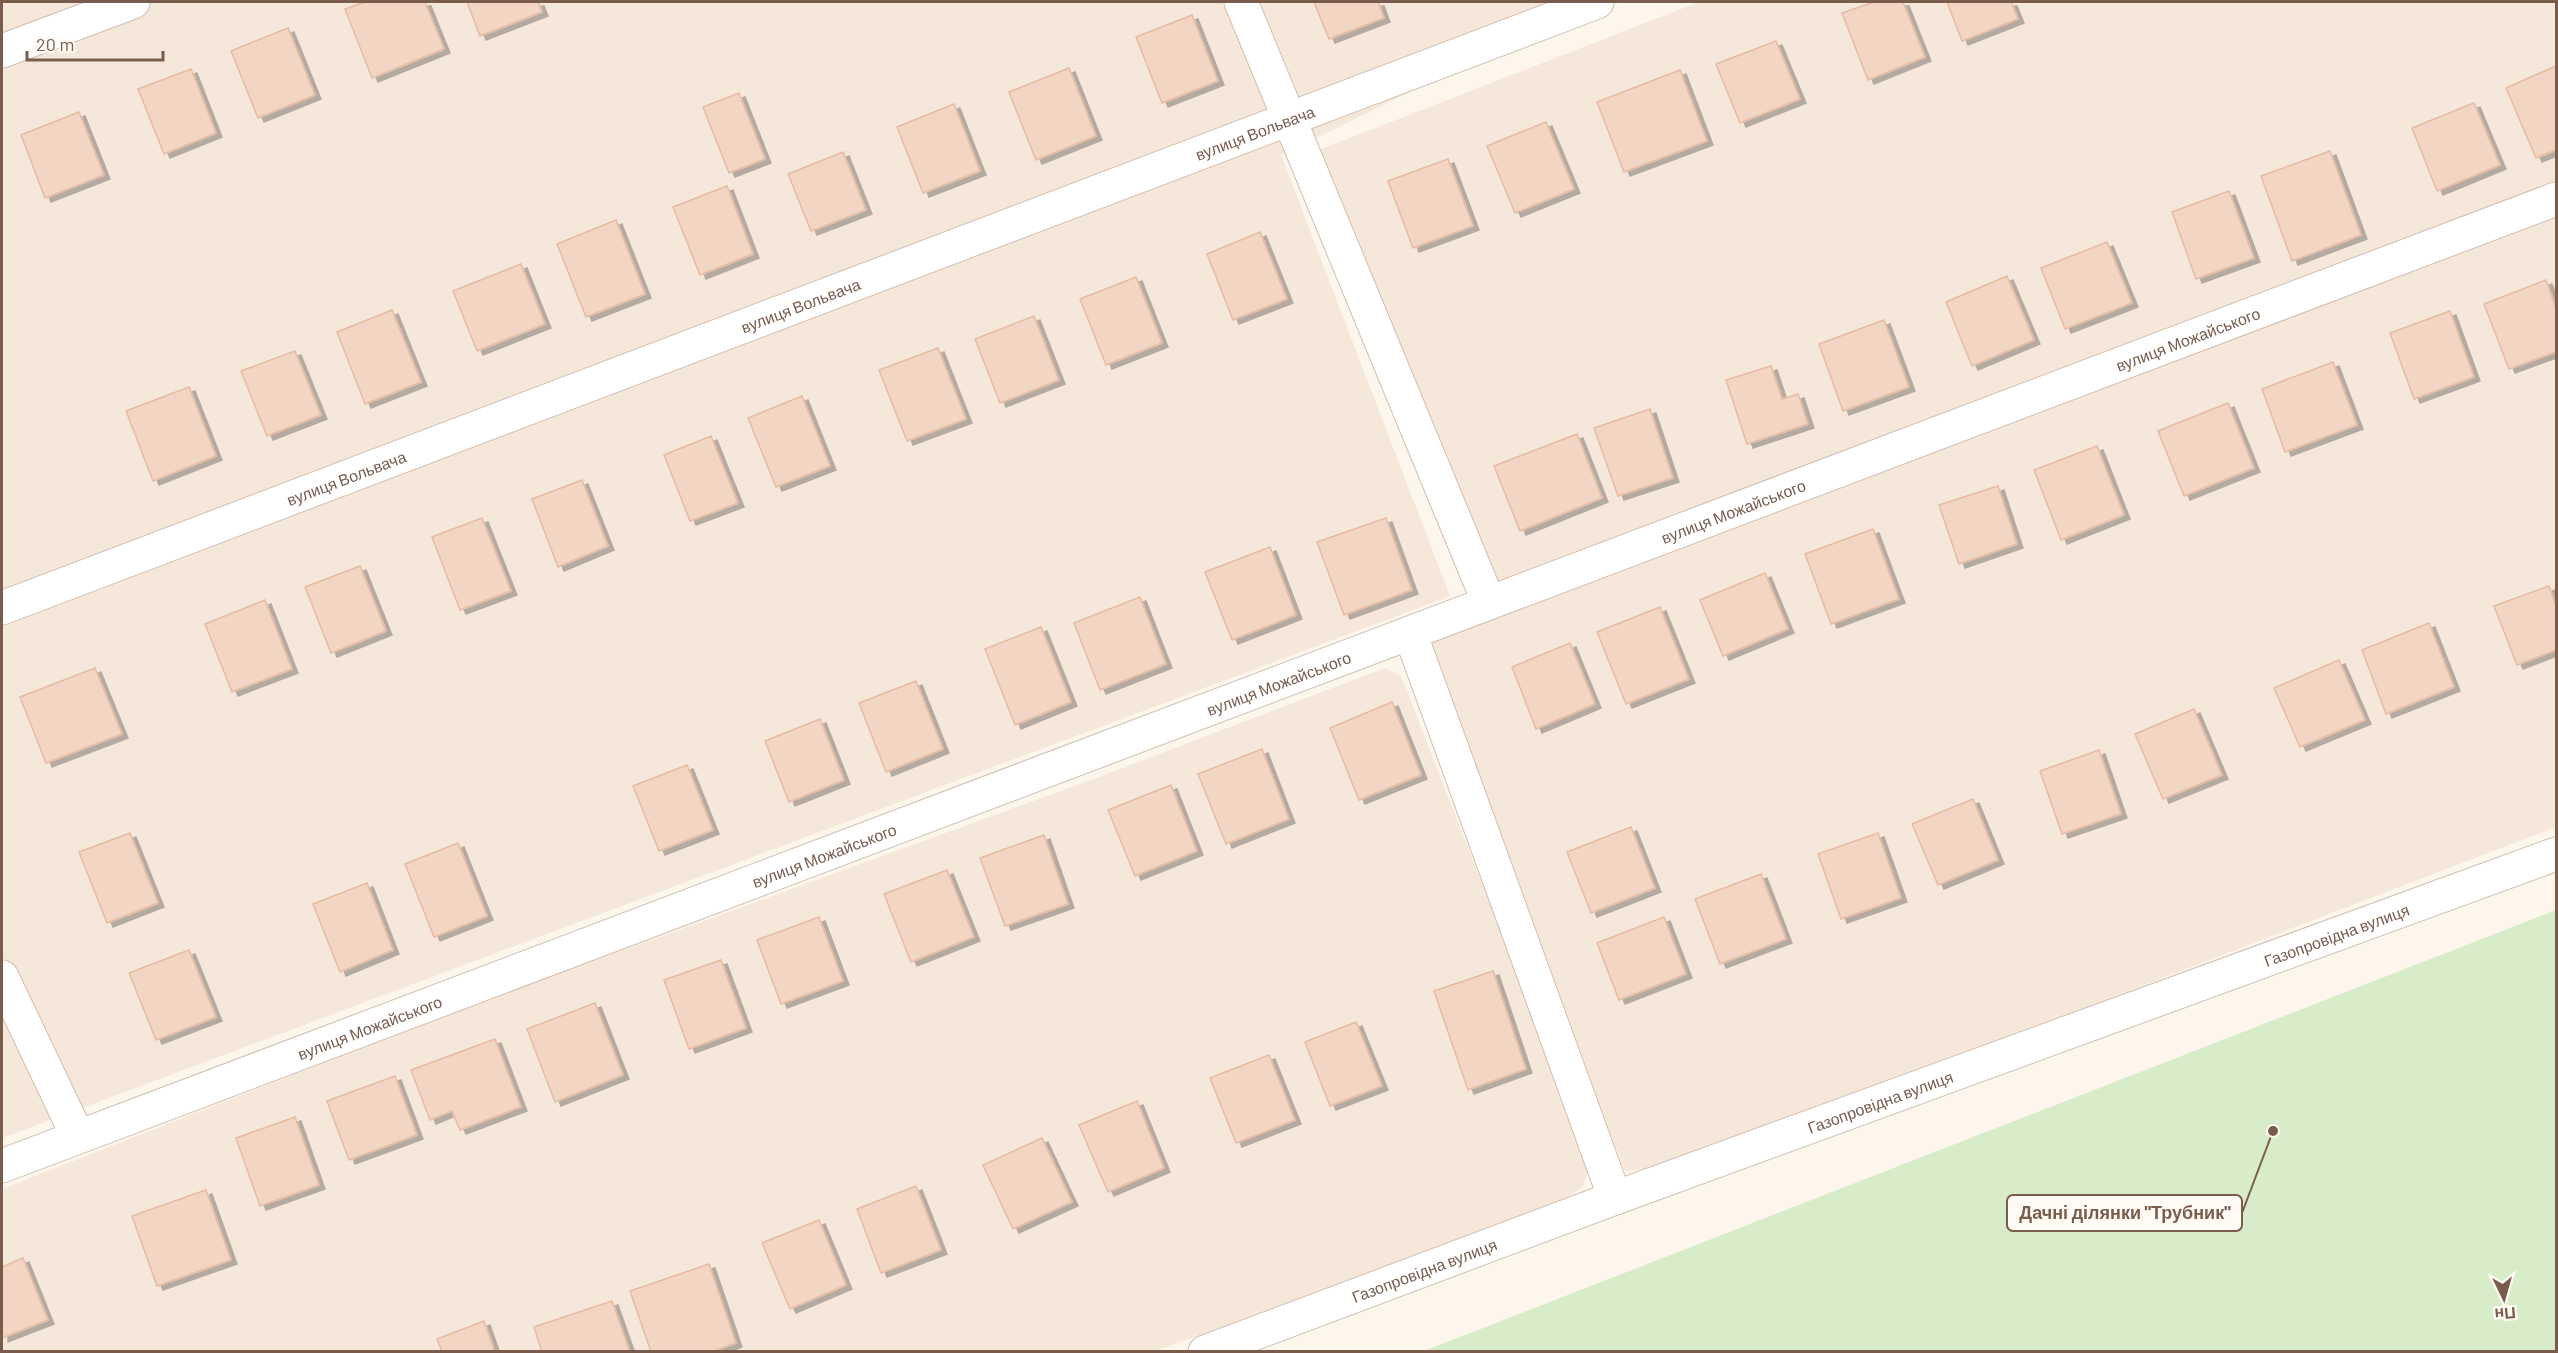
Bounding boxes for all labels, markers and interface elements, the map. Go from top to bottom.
scale bar [27,24,164,62]
text: 20 m [36,33,74,55]
street label: вулиця Вольвача [1192,101,1317,163]
street label: вулиця Вольвача [738,273,863,336]
street label: вулиця Можайського [2113,303,2262,374]
street label: вулиця Вольвача [284,446,408,509]
street label: вулиця Можайського [1658,475,1808,547]
street label: вулиця Можайського [1204,647,1353,719]
street label: вулиця Можайського [749,819,899,891]
street label: Газопровідна вулиця [2261,899,2412,970]
street label: вулиця Можайського [295,991,444,1063]
street label: Газопровідна вулиця [1805,1066,1955,1136]
callout: Дачні ділянки "Трубник" [2007,1195,2242,1231]
text: Дачні ділянки "Трубник" [2019,1201,2231,1223]
street label: Газопровідна вулиця [1349,1234,1499,1306]
north arrow [2474,1269,2534,1329]
text: Пн [2494,1304,2517,1325]

